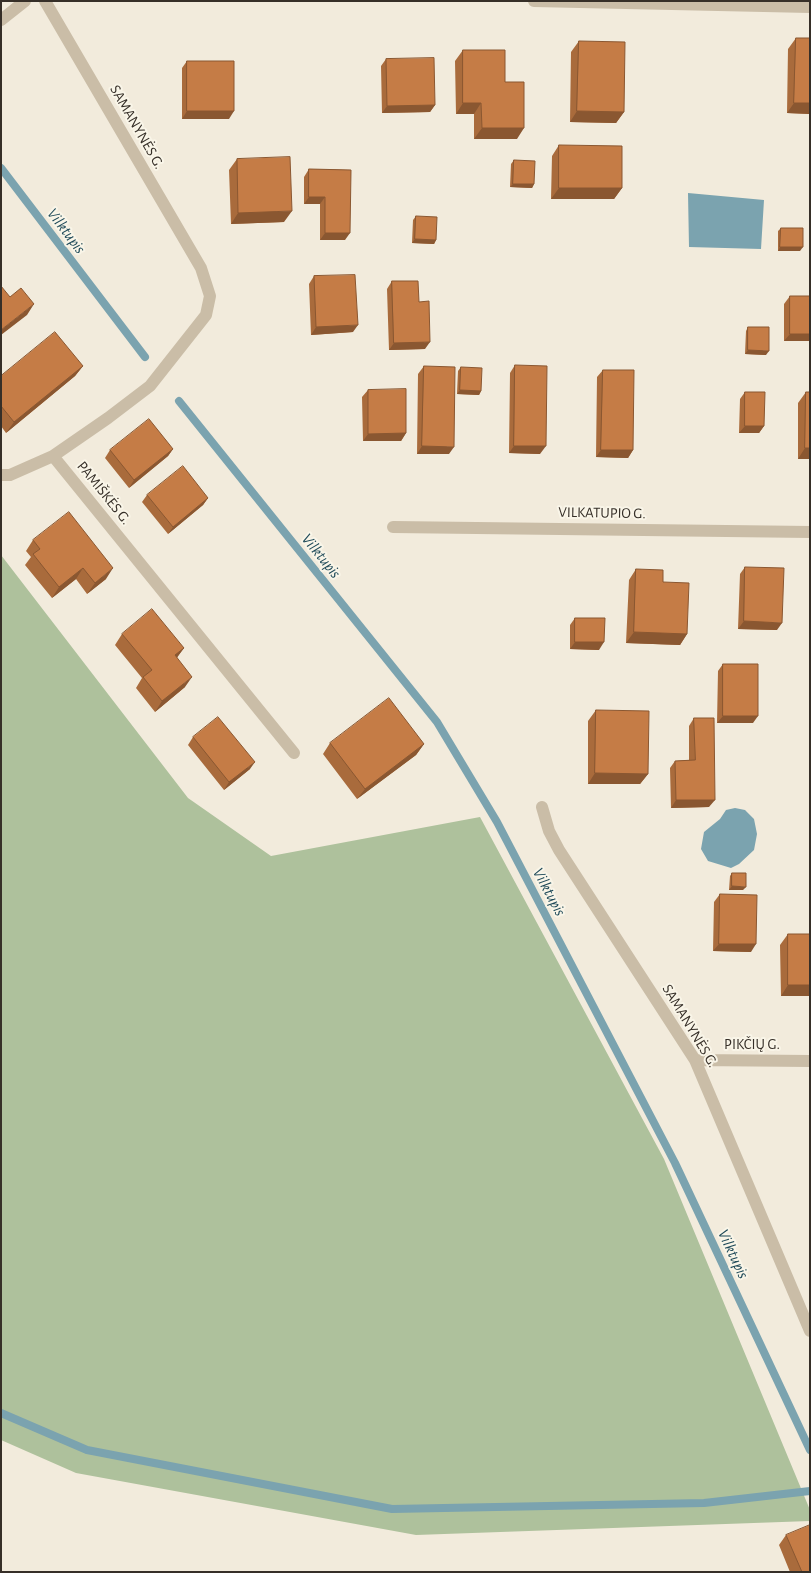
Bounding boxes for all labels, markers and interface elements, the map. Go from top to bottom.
street label: SAMANYNĖS G. [106,82,168,172]
water label: Vilktupis [43,205,89,257]
street label: PAMIŠKĖS G. [73,458,135,528]
street label: VILKATUPIO G. [558,503,646,523]
water label: Vilktupis [297,530,345,582]
water label: Vilktupis [528,865,570,919]
street label: SAMANYNĖS G. [658,981,722,1071]
street label: PIKČIŲ G. [724,1035,780,1053]
water label: Vilktupis [713,1226,753,1282]

